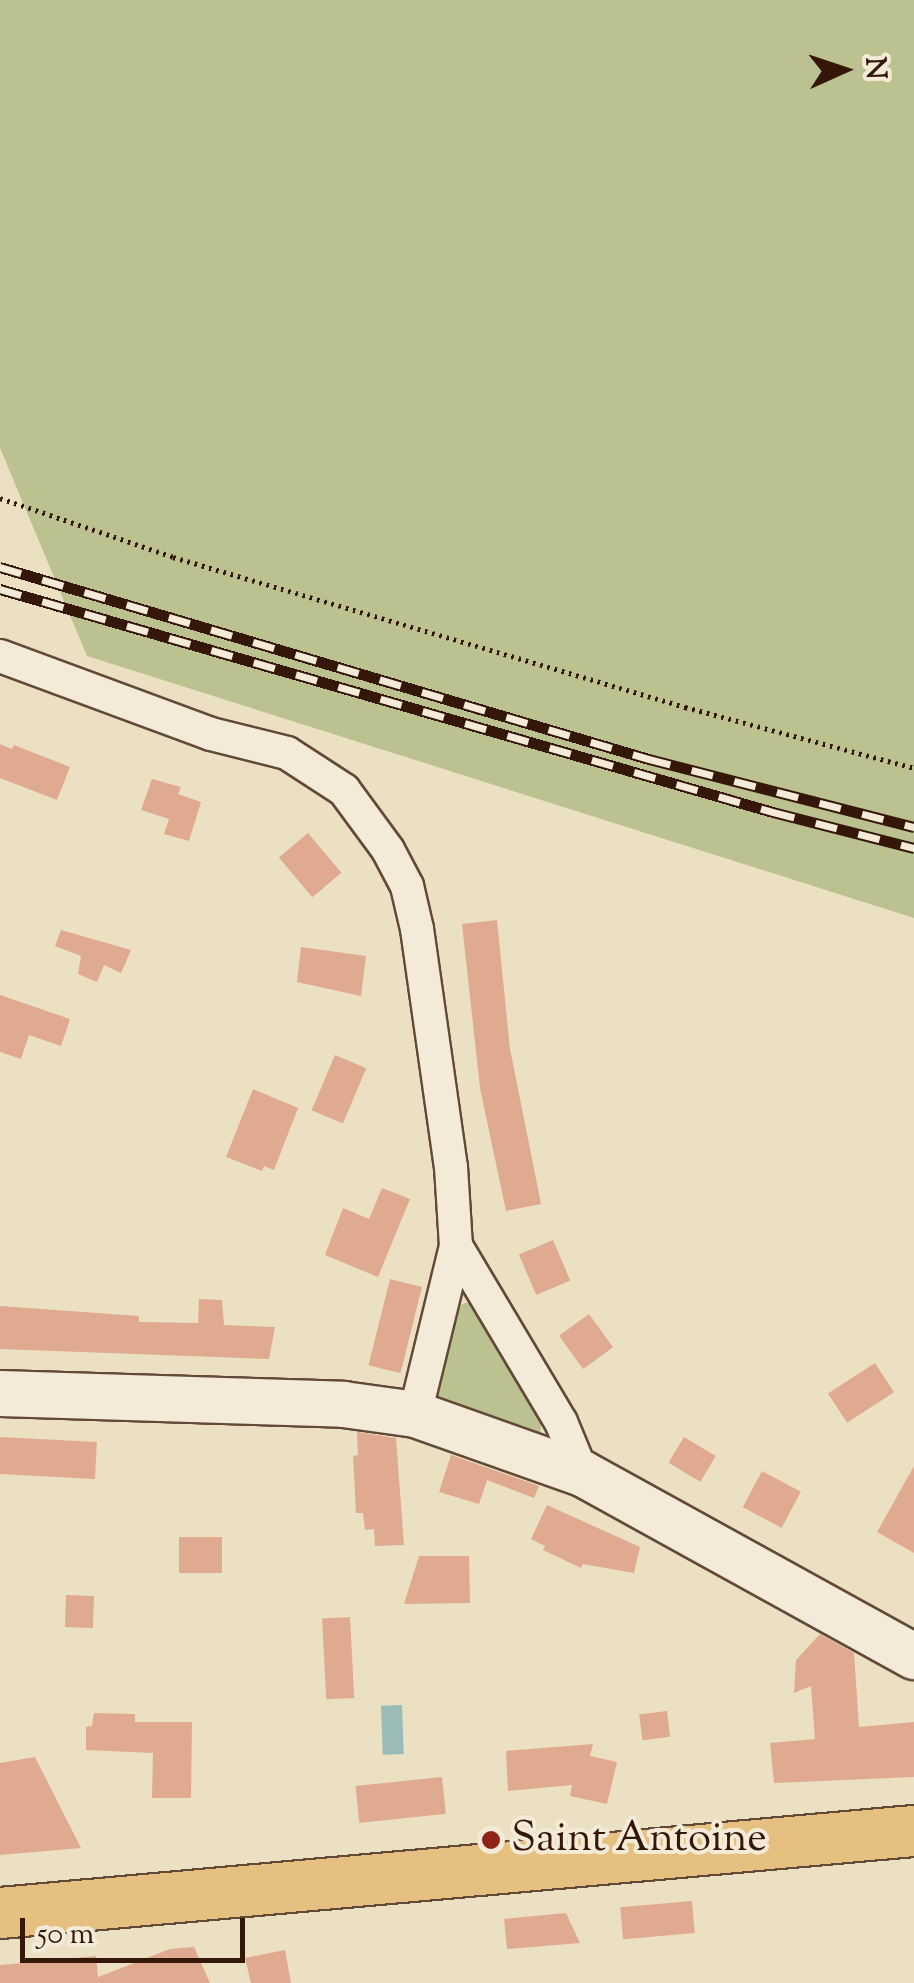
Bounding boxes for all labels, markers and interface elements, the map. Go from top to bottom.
north arrow [794,20,894,120]
text: N [853,56,895,81]
place label: Saint Antoine [511,1815,767,1865]
marker: Saint Antoine [480,1829,502,1851]
scale bar [25,1898,250,1960]
text: 50 m [37,1914,94,1957]

